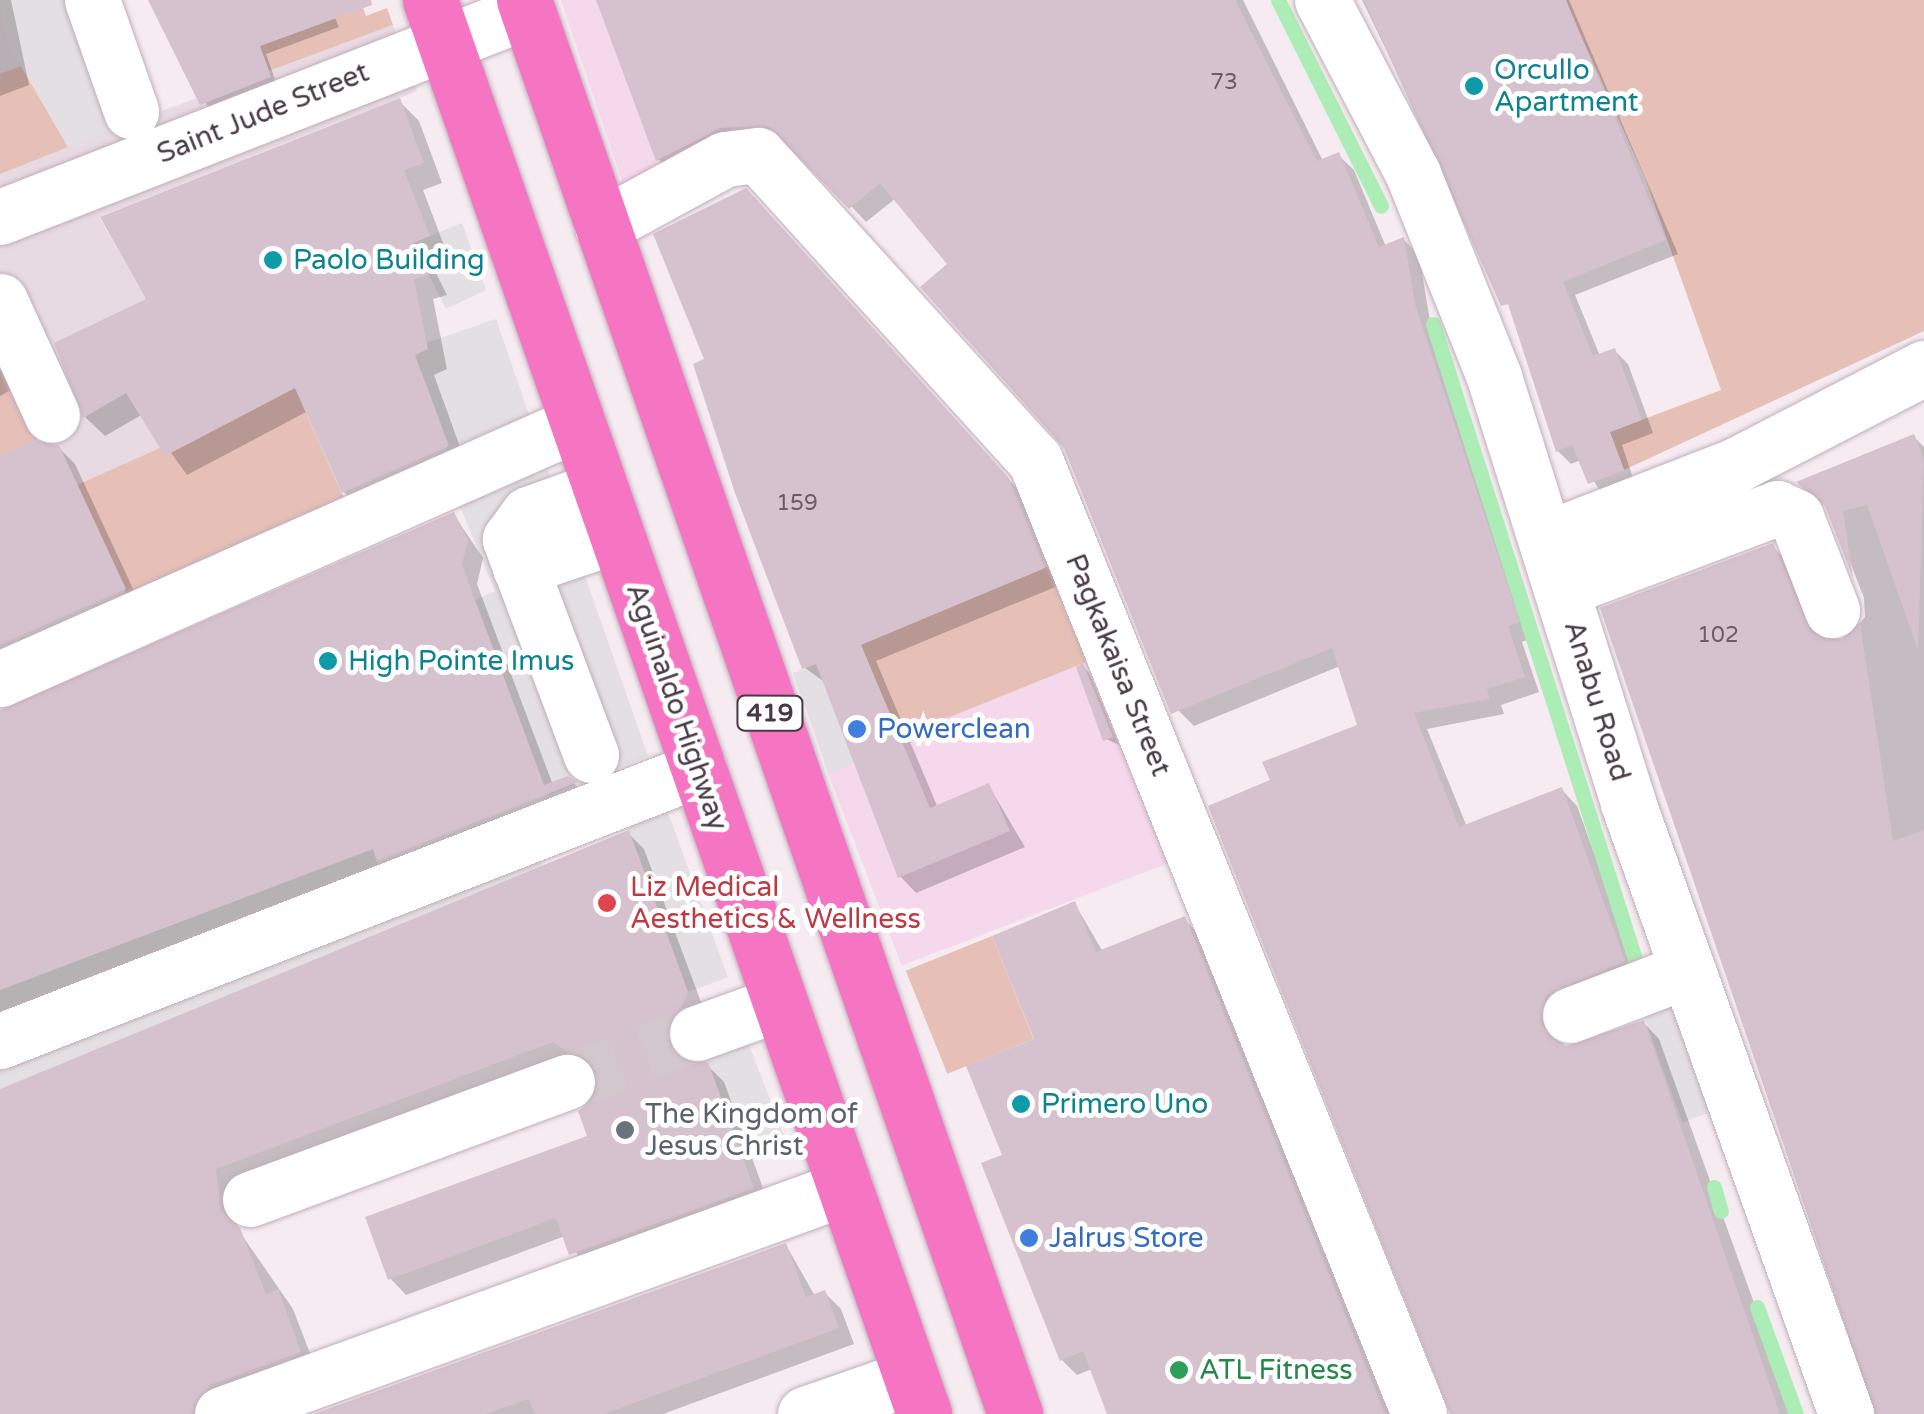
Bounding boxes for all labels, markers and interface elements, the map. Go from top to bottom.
place label: Orcullo Apartment [1494,53,1639,119]
street label: Saint Jude Street [152,55,374,171]
house number: 73 [1210,70,1238,96]
marker: Orcullo Apartment [1463,75,1485,97]
place label: Paolo Building [293,243,485,277]
marker: Paolo Building [262,249,284,271]
house number: 159 [776,491,818,517]
street label: Pagkakaisa Street [1058,549,1178,781]
street label: Aguinaldo Highway [619,579,735,835]
street label: Anabu Road [1557,617,1637,785]
house number: 102 [1697,623,1739,649]
place label: High Pointe Imus [348,644,574,678]
marker: High Pointe Imus [317,650,339,672]
road number: 419 [735,693,805,733]
place label: Powerclean [877,712,1031,746]
marker: Powerclean [846,718,868,740]
place label: Liz Medical Aesthetics & Wellness [630,870,921,936]
marker: Liz Medical Aesthetics & Wellness [594,890,620,916]
place label: Primero Uno [1041,1087,1208,1121]
marker: Primero Uno [1010,1093,1032,1115]
place label: The Kingdom of Jesus Christ [645,1097,858,1163]
marker: The Kingdom of Jesus Christ [614,1119,636,1141]
place label: Jalrus Store [1049,1221,1204,1255]
marker: Jalrus Store [1018,1227,1040,1249]
place label: ATL Fitness [1199,1353,1353,1387]
marker: ATL Fitness [1168,1359,1190,1381]

